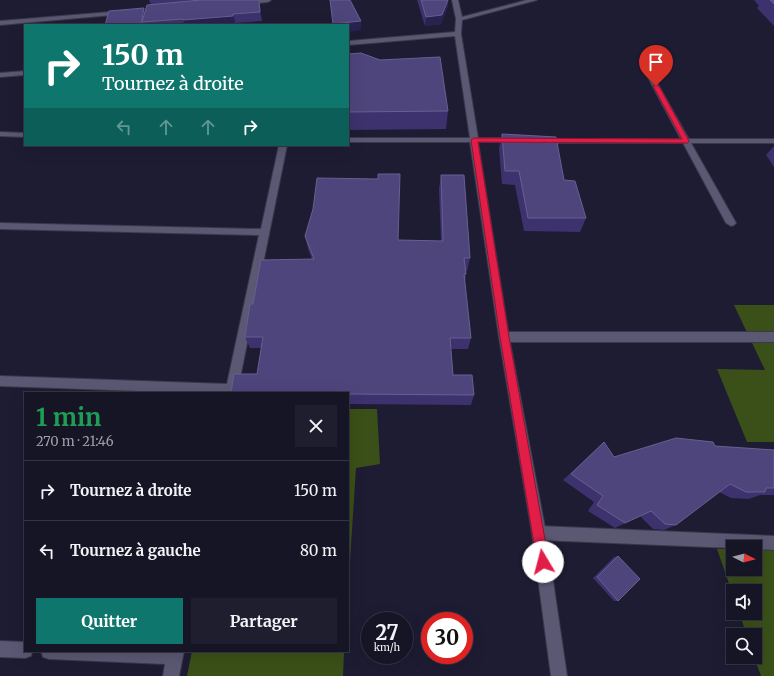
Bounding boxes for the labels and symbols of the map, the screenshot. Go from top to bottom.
pin [639,45,673,86]
north arrow [726,540,762,576]
position arrow [522,541,564,583]
speed limit sign: 30 [421,612,473,664]

